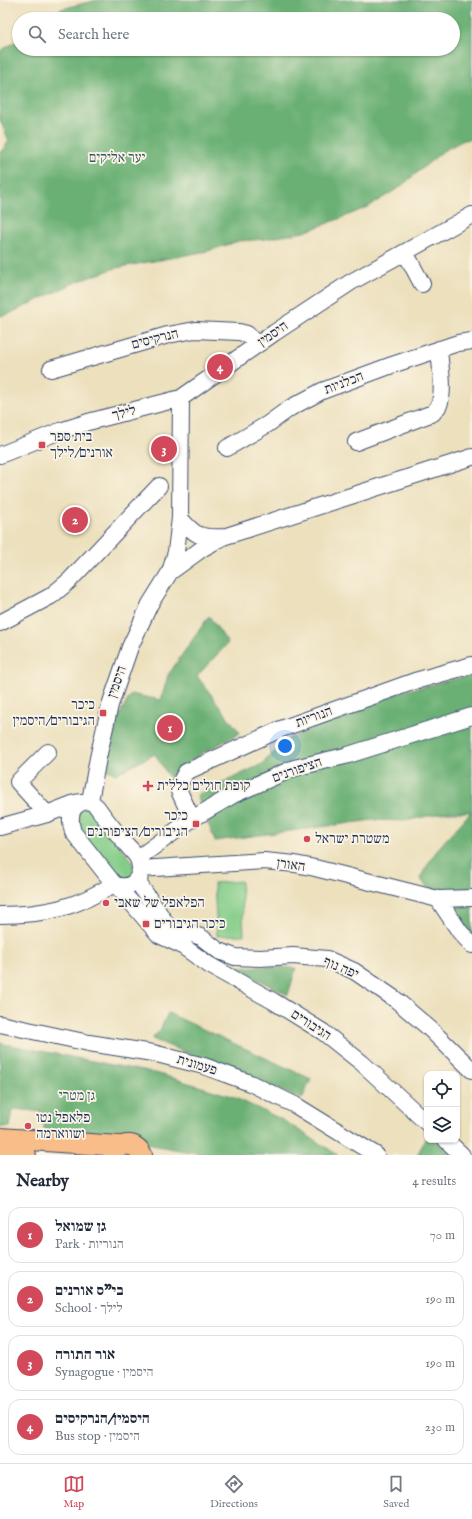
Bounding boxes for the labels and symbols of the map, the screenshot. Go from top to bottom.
park label: יער אליקים [89,149,145,167]
street label: היסמין [254,317,292,351]
street label: הנרקיסים [130,324,180,354]
pin: 4 [207,352,233,382]
street label: הכלניות [322,367,366,399]
street label: לילך [110,401,138,425]
place label: בית ספר אורנים/לילך [50,428,113,462]
pin: 3 [151,434,177,464]
marker: בית ספר אורנים/לילך [37,440,47,450]
pin: 2 [62,505,88,535]
street label: היסמין [103,664,131,700]
place label: כיכר הגיבורים/היסמין [13,696,95,730]
street label: הנוריות [293,702,335,732]
marker: כיכר הגיבורים/היסמין [98,708,108,718]
pin: 1 [157,713,183,743]
your location [275,736,295,756]
street label: הציפורנים [270,753,324,787]
place label: קופת חולים כללית [157,777,251,795]
marker: קופת חולים כללית [142,780,154,792]
place label: כיכר הגיבורים/הציפורנים [87,807,188,841]
marker: כיכר הגיבורים/הציפורנים [191,819,201,829]
place label: משטרת ישראל [315,830,389,848]
marker: משטרת ישראל [302,834,312,844]
street label: האורן [276,854,306,876]
place label: הפלאפל של שאבי [114,894,205,912]
marker: הפלאפל של שאבי [101,898,111,908]
place label: כיכר הגיבורים [154,915,226,933]
marker: כיכר הגיבורים [141,919,151,929]
street label: יפה נוף [321,953,362,984]
street label: הגיבורים [287,1005,335,1045]
street label: פעמונית [175,1050,219,1080]
park label: גן מטרי [59,1087,95,1105]
place label: פלאפל נטו ושווארמה [36,1109,90,1143]
marker: פלאפל נטו ושווארמה [23,1121,33,1131]

